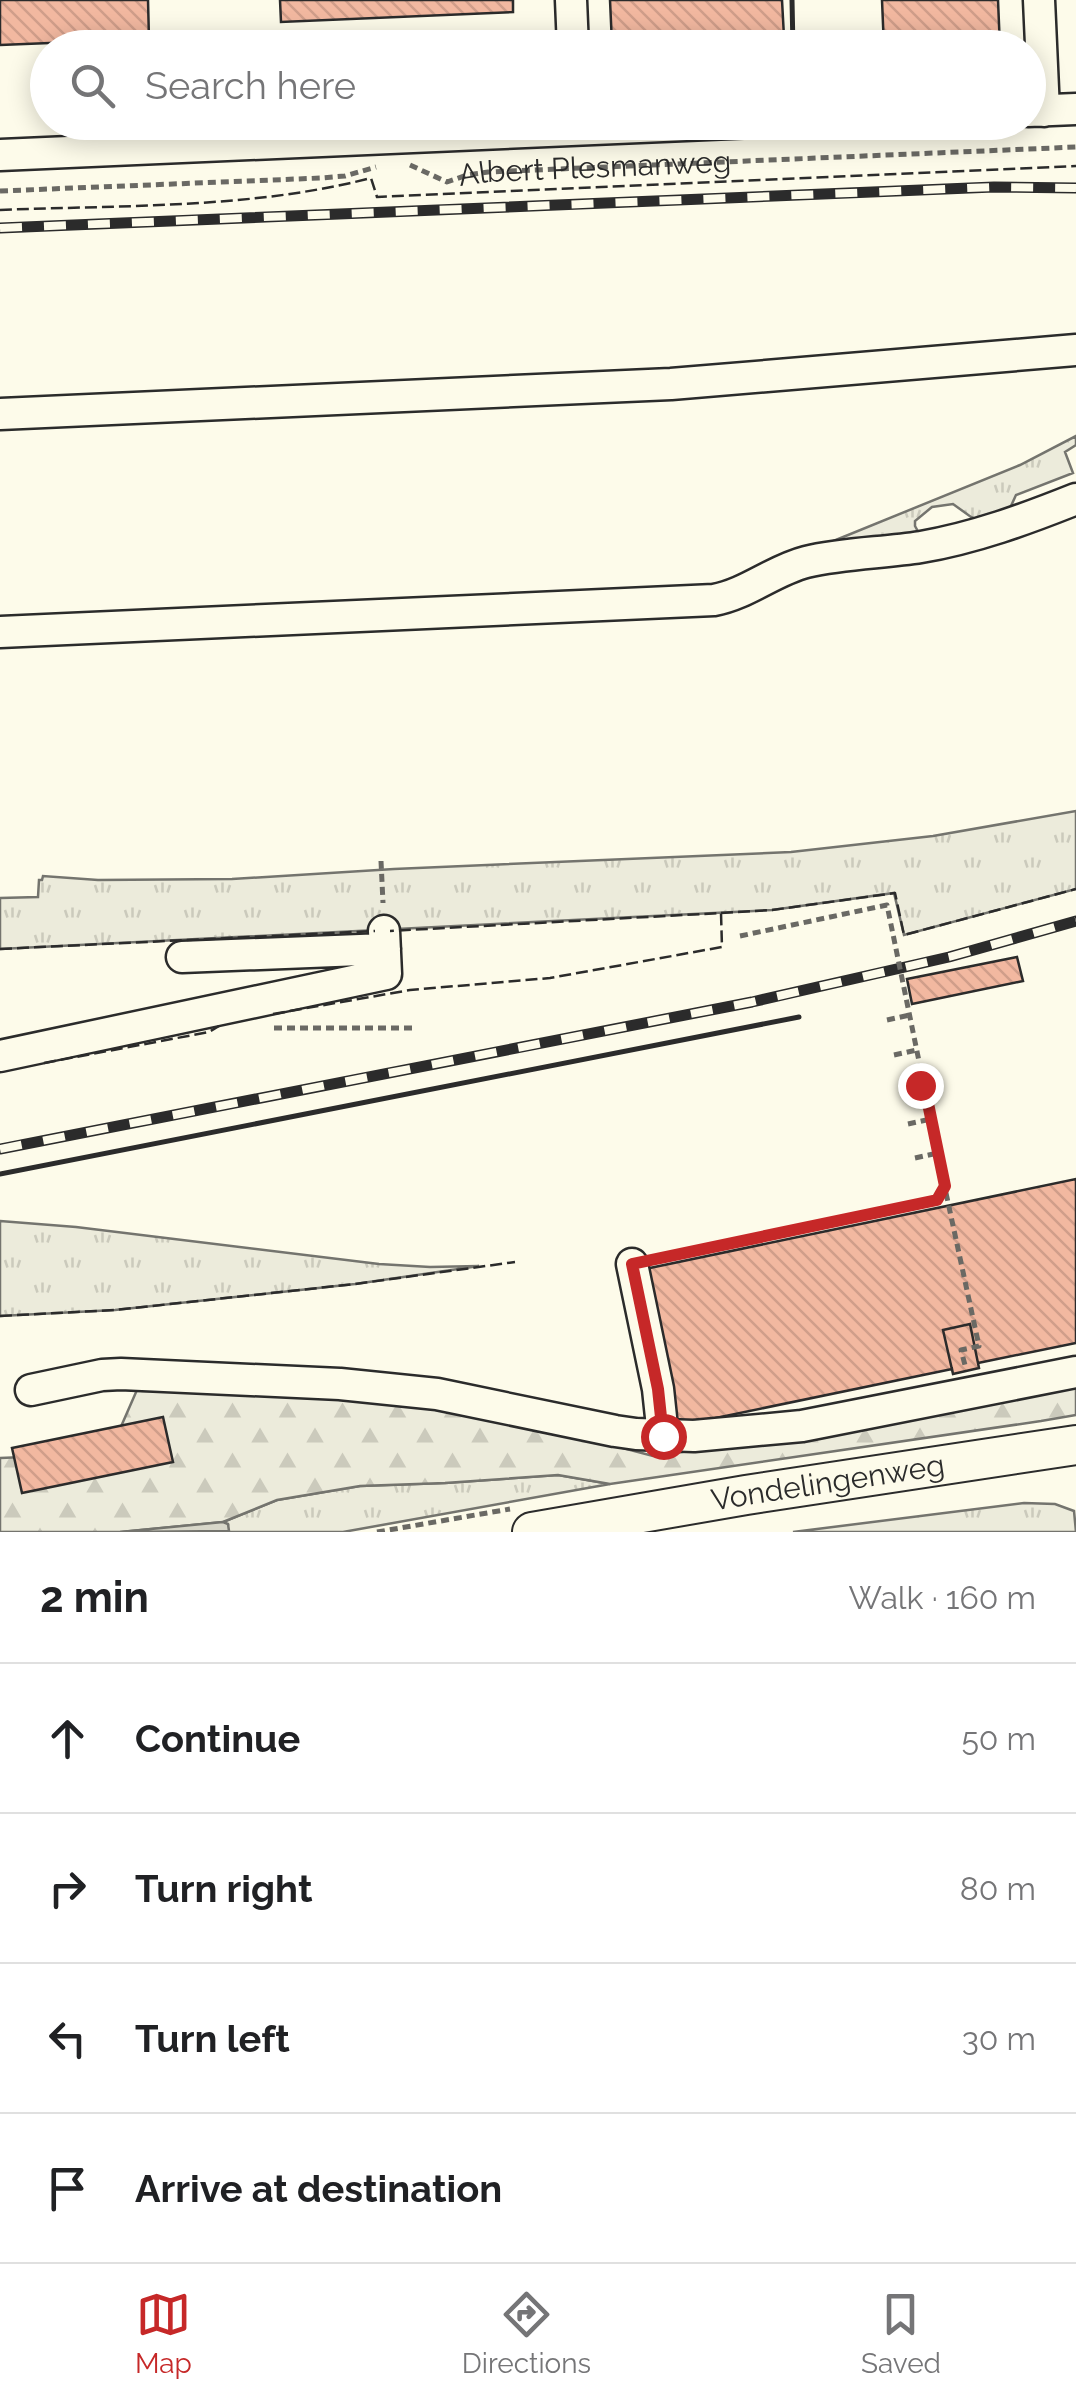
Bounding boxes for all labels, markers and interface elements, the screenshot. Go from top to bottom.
search box [30,30,1046,140]
icon: search [65,58,120,113]
text: Search here [145,63,356,108]
street label: Albert Plesmanweg [456,144,732,193]
route end [898,1063,944,1109]
route start [641,1414,687,1460]
street label: Vondelingenweg [708,1447,947,1518]
text: 2 min [40,1573,149,1622]
text: Walk · 160 m [849,1579,1036,1616]
icon: ahead [40,1711,95,1766]
text: Continue [135,1716,300,1761]
text: 50 m [961,1720,1036,1757]
icon: right [40,1861,95,1916]
text: Turn right [135,1866,312,1911]
text: 80 m [960,1870,1036,1907]
icon: left [40,2011,95,2066]
text: Turn left [135,2016,290,2061]
text: 30 m [962,2020,1036,2057]
icon: arrive [40,2161,95,2216]
text: Arrive at destination [135,2166,502,2211]
tab: Map [135,2287,192,2380]
tab: Directions [462,2287,591,2380]
tab: Saved [861,2287,941,2380]

